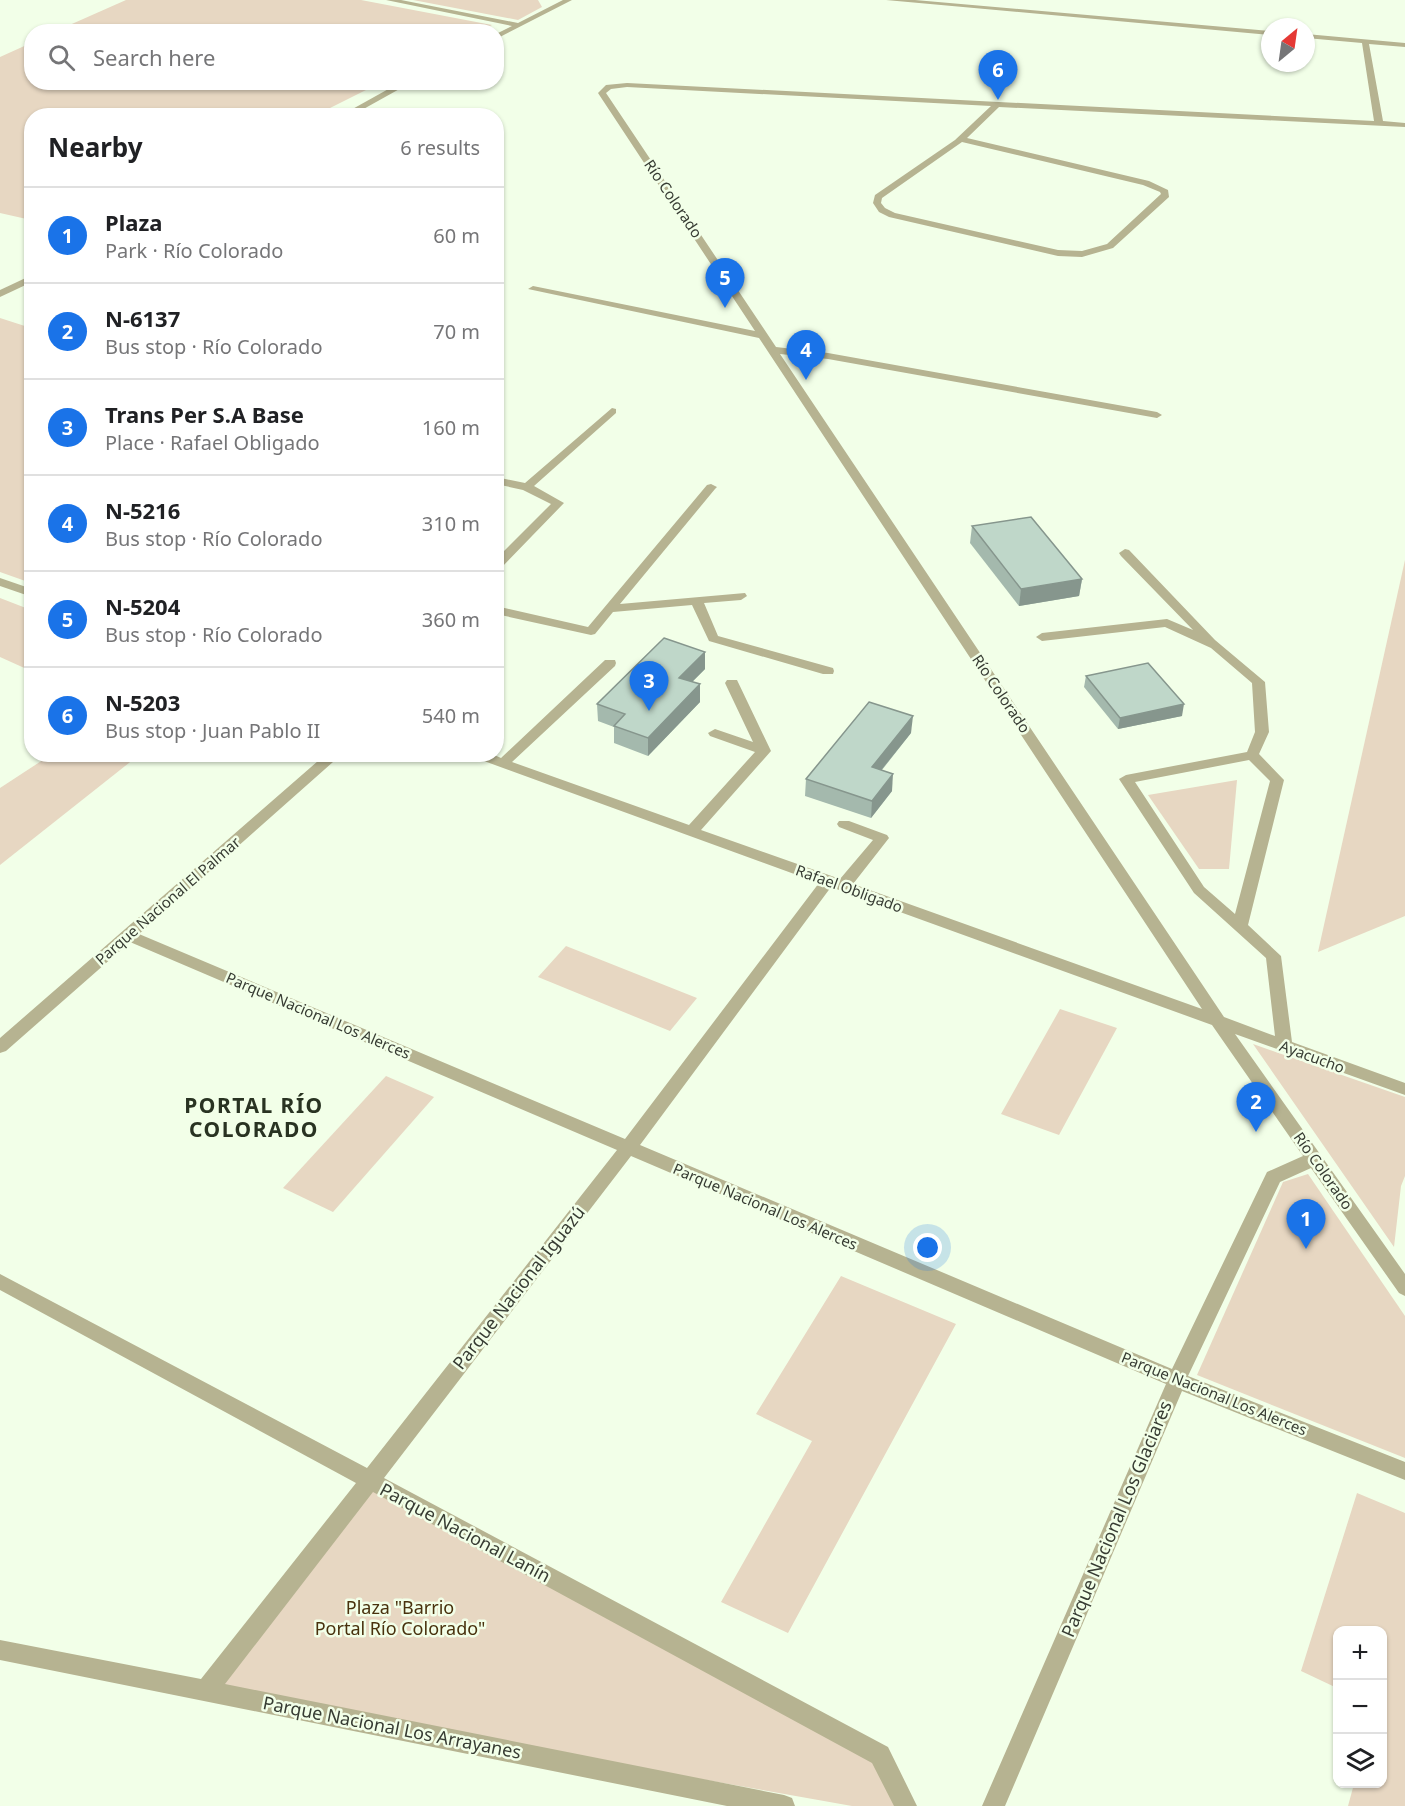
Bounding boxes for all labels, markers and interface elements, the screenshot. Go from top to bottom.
north arrow [1261,18,1315,72]
search box [24,24,504,90]
icon: search [45,41,78,74]
text: Search here [93,42,215,72]
pin: 6 [978,51,1018,100]
text: Nearby [48,129,143,165]
text: 6 results [400,134,480,161]
street label: Río Colorado [640,155,707,241]
text: Plaza [105,207,162,237]
text: 1 [62,222,73,249]
text: 60 m [433,222,480,249]
text: Park · Río Colorado [105,237,283,264]
pin: 5 [706,258,744,308]
text: N-6137 [105,303,180,333]
text: 2 [62,318,73,345]
text: 70 m [433,318,480,345]
pin: 4 [786,330,826,380]
text: Bus stop · Río Colorado [105,333,322,360]
text: Trans Per S.A Base [105,399,304,429]
text: 3 [62,414,73,441]
text: 160 m [422,414,480,441]
text: Place · Rafael Obligado [105,429,320,456]
text: N-5216 [105,495,180,525]
text: 4 [62,510,73,537]
text: 310 m [422,510,480,537]
text: Bus stop · Río Colorado [105,525,322,552]
text: N-5204 [105,591,180,621]
text: 5 [62,606,73,633]
text: 360 m [422,606,480,633]
text: Bus stop · Río Colorado [105,621,322,648]
street label: Río Colorado [968,650,1035,736]
pin: 3 [630,662,668,711]
text: N-5203 [105,687,180,717]
text: 6 [62,702,73,729]
text: 540 m [422,702,480,729]
text: Bus stop · Juan Pablo II [105,717,320,744]
street label: Parque Nacional El Palmar [91,832,244,969]
street label: Rafael Obligado [793,859,905,917]
street label: Parque Nacional Los Alerces [223,967,414,1063]
street label: Ayacucho [1277,1035,1348,1077]
pin: 2 [1236,1082,1276,1132]
district label: PORTAL RÍO COLORADO [184,1091,324,1143]
street label: Río Colorado [1290,1128,1358,1213]
street label: Parque Nacional Los Alerces [670,1158,861,1254]
pin: 1 [1286,1200,1326,1249]
street label: Parque Nacional Iguazú [447,1201,590,1374]
your location [913,1233,942,1262]
street label: Parque Nacional Los Alerces [1119,1347,1310,1439]
street label: Parque Nacional Los Glaciares [1055,1397,1177,1640]
street label: Parque Nacional Lanín [376,1477,555,1587]
park label: Plaza "Barrio Portal Río Colorado" [315,1595,485,1640]
map controls [1333,1626,1387,1788]
button: + [1333,1626,1387,1680]
button: − [1333,1680,1387,1734]
street label: Parque Nacional Los Arrayanes [261,1690,523,1764]
button: layers [1333,1734,1387,1788]

